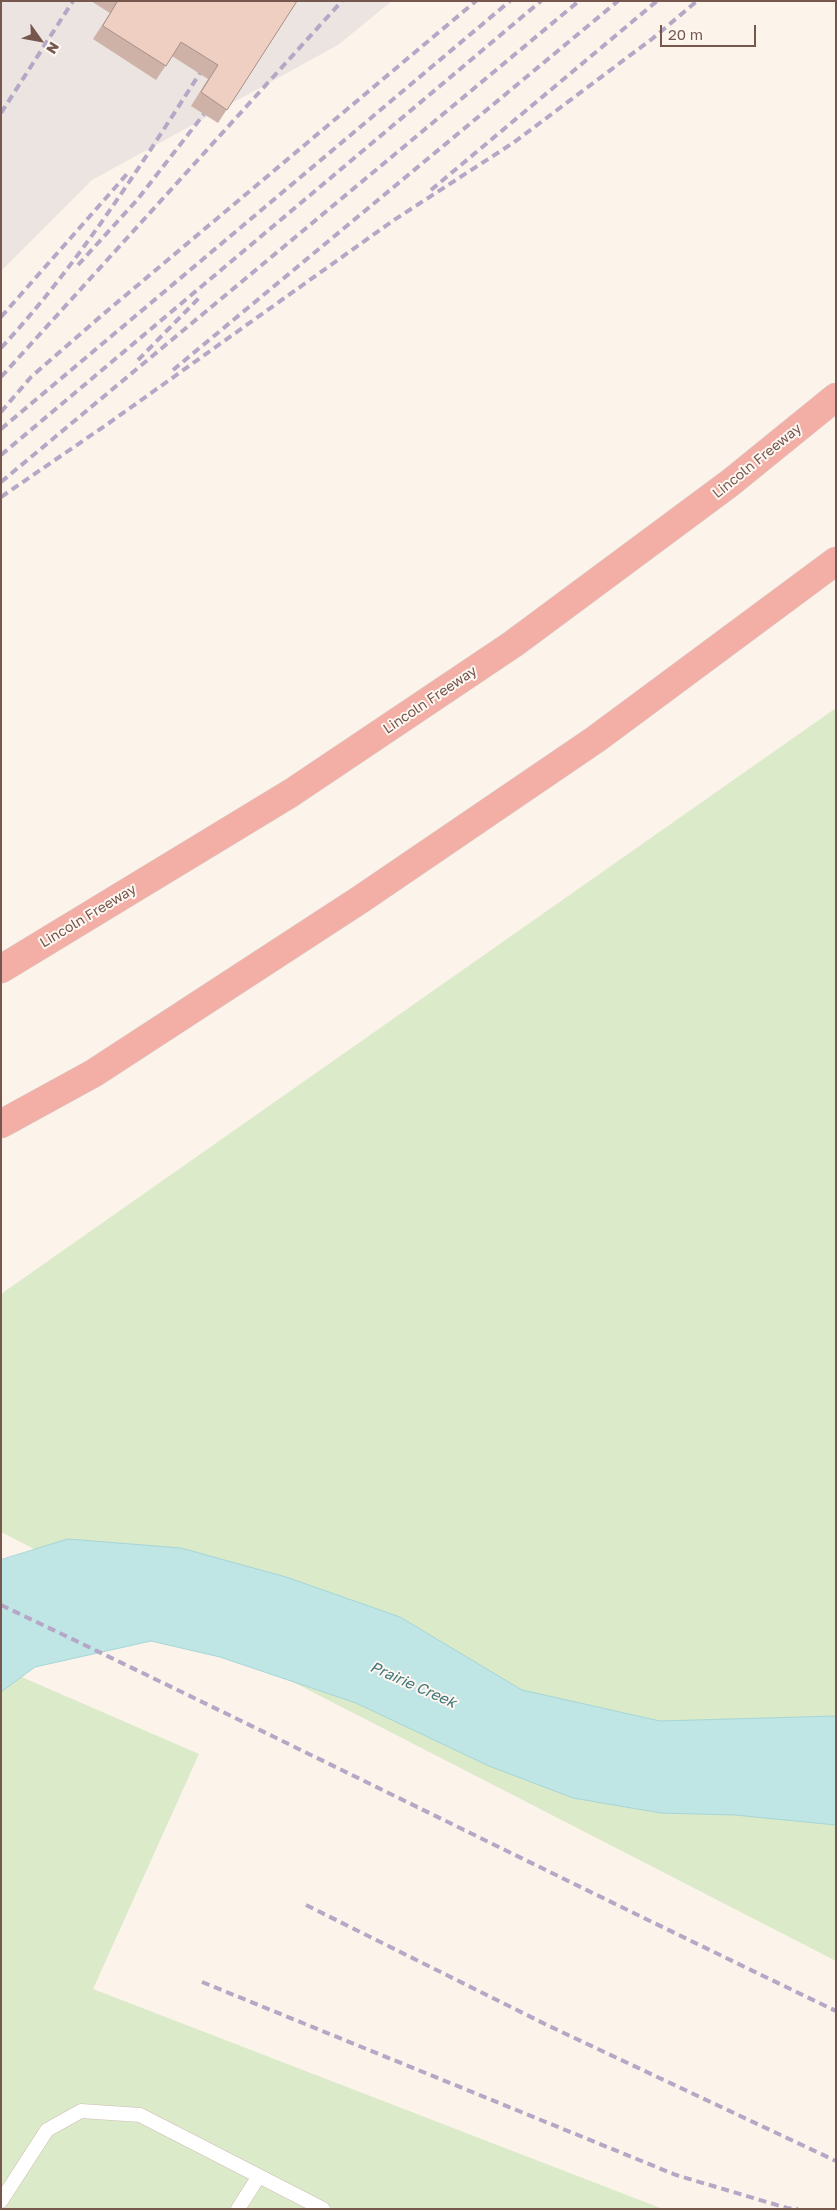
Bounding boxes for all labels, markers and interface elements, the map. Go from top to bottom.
north arrow [15,15,65,65]
scale bar [662,15,758,47]
text: 20 m [668,25,703,43]
text: N [43,39,63,57]
street label: Lincoln Freeway [709,420,805,502]
street label: Lincoln Freeway [380,662,480,738]
street label: Lincoln Freeway [37,881,139,951]
water label: Prairie Creek [367,1658,459,1712]

